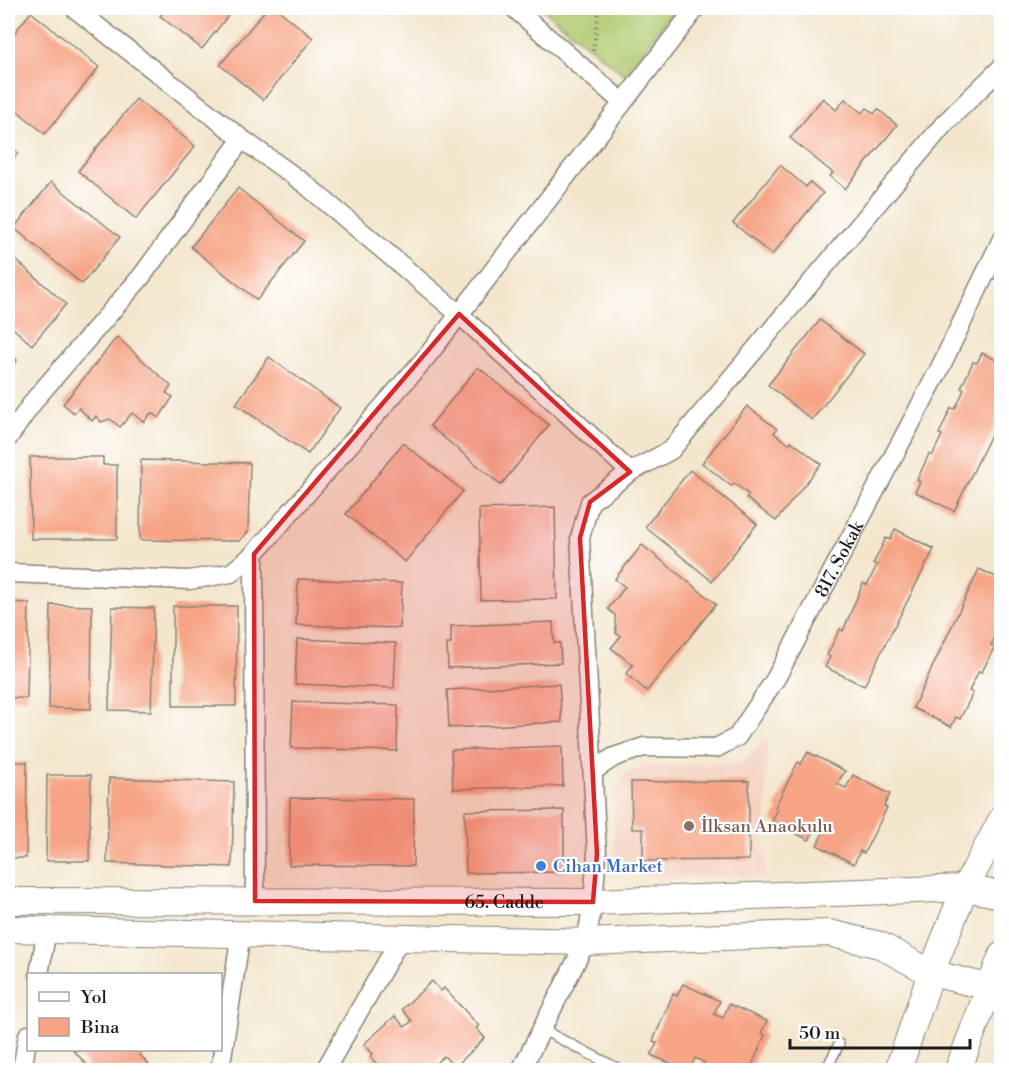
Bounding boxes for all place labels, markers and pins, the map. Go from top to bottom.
place label: İlksan Anaokulu [701,815,834,838]
marker: İlksan Anaokulu [682,819,696,833]
place label: Cihan Market [553,855,663,878]
marker: Cihan Market [534,859,548,873]

